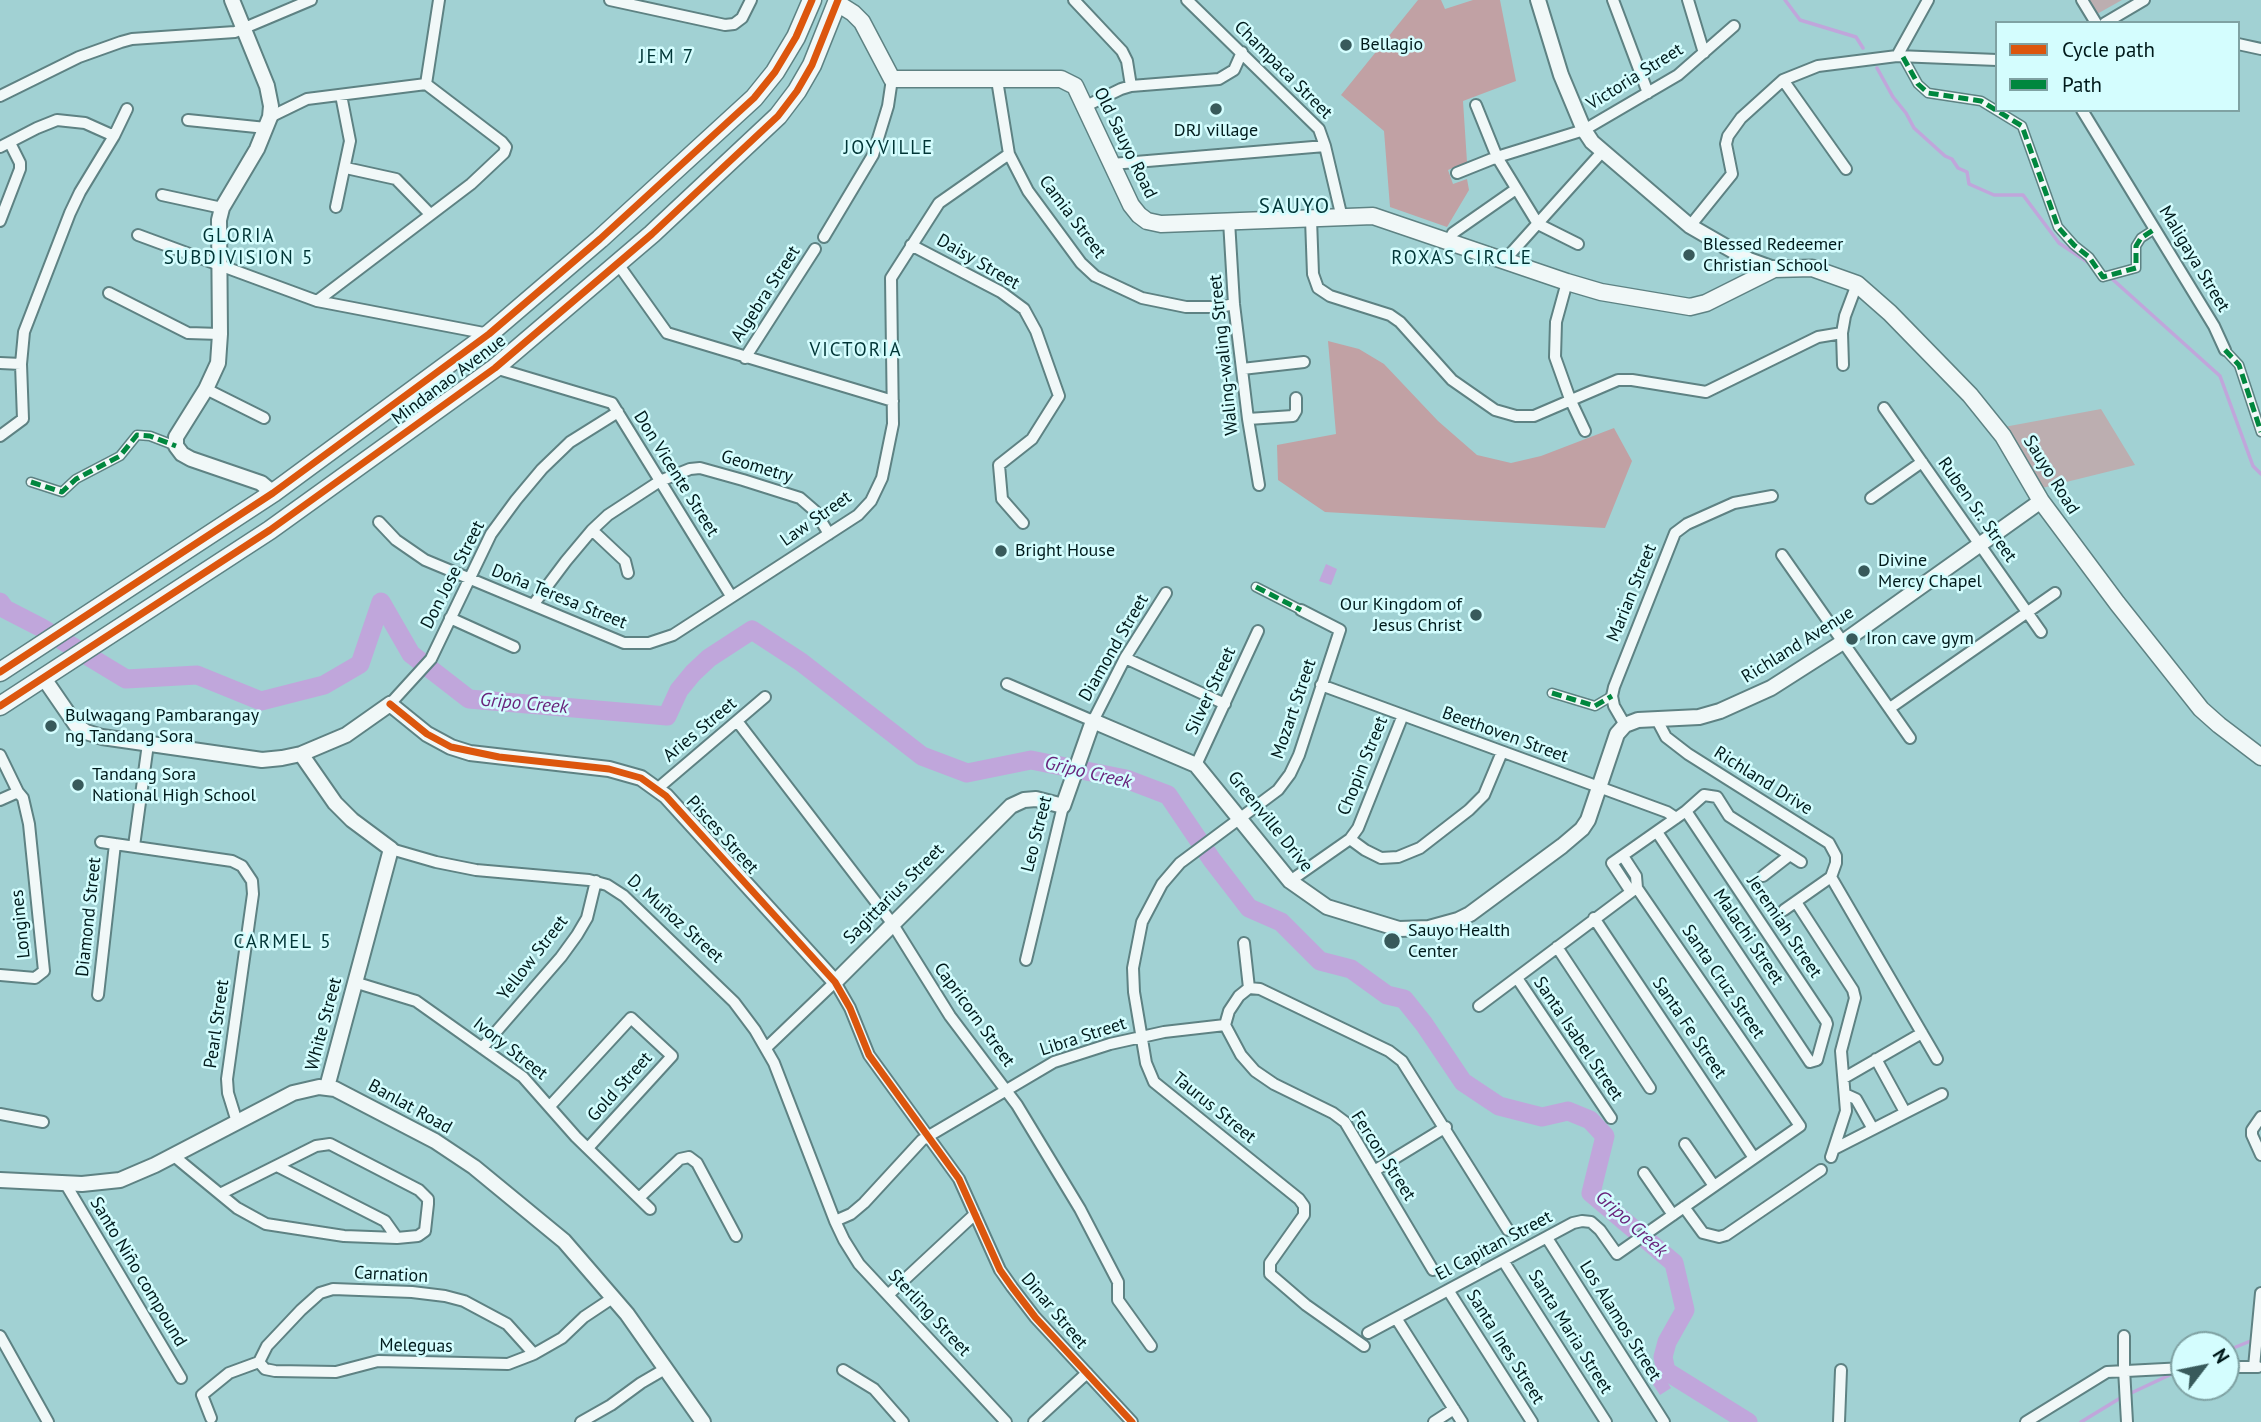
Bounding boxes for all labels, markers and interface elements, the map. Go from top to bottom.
street label: Champaca Street [1229,16,1337,124]
legend [1995,21,2240,112]
place label: Bellagio [1360,34,1423,56]
text: Cycle path [2062,36,2155,63]
marker: Bellagio [1338,37,1354,53]
street label: Victoria Street [1583,39,1687,115]
district label: JEM 7 [640,47,694,69]
text: Path [2062,71,2102,98]
street label: Old Sauyo Road [1089,84,1161,202]
marker: DRJ village [1208,101,1224,117]
place label: DRJ village [1174,120,1258,142]
district label: JOYVILLE [845,138,933,160]
street label: Camia Street [1034,171,1110,263]
district label: SAUYO [1259,194,1331,220]
street label: Maligaya Street [2154,202,2234,316]
district label: GLORIA SUBDIVISION 5 [165,226,313,270]
street label: Daisy Street [933,230,1023,294]
place label: Blessed Redeemer Christian School [1703,234,1843,276]
street label: Algebra Street [727,242,805,346]
marker: Blessed Redeemer Christian School [1681,247,1697,263]
district label: ROXAS CIRCLE [1393,248,1531,270]
street label: Waling-waling Street [1205,273,1243,437]
street label: Mindanao Avenue [388,330,510,430]
district label: VICTORIA [810,340,902,362]
street label: Don Vicente Street [629,407,723,541]
street label: Sauyo Road [2018,432,2084,518]
street label: Geometry [718,446,796,488]
street label: Ruben Sr. Street [1933,453,2021,567]
street label: Law Street [776,487,856,551]
street label: Don Jose Street [416,517,490,633]
place label: Bright House [1015,540,1115,562]
street label: Marian Street [1603,541,1661,645]
marker: Bright House [993,543,1009,559]
place label: Divine Mercy Chapel [1878,550,1982,592]
street label: Doña Teresa Street [488,560,630,634]
marker: Divine Mercy Chapel [1856,563,1872,579]
street label: Diamond Street [1075,591,1153,705]
place label: Our Kingdom of Jesus Christ [1340,594,1462,636]
street label: Richland Avenue [1738,602,1858,688]
marker: Our Kingdom of Jesus Christ [1468,607,1484,623]
place label: Iron cave gym [1866,628,1974,650]
marker: Iron cave gym [1844,631,1860,647]
street label: Silver Street [1181,644,1241,738]
street label: Mozart Street [1267,656,1321,762]
water label: Gripo Creek [479,689,569,719]
street label: Aries Street [659,693,741,767]
street label: Beethoven Street [1439,702,1571,768]
place label: Bulwagang Pambarangay ng Tandang Sora [65,705,259,748]
street label: Chopin Street [1333,713,1393,819]
marker: Bulwagang Pambarangay ng Tandang Sora [43,718,59,734]
street label: Richland Drive [1710,742,1816,820]
water label: Gripo Creek [1042,752,1134,794]
place label: Tandang Sora National High School [92,764,256,806]
street label: Greenville Drive [1223,767,1317,877]
marker: Tandang Sora National High School [70,777,86,793]
street label: Pisces Street [681,791,763,879]
street label: Leo Street [1017,794,1057,874]
street label: Sagittarius Street [839,839,949,949]
street label: Diamond Street [72,856,106,978]
street label: D. Muñoz Street [622,870,728,968]
street label: Jeremiah Street [1742,872,1826,982]
street label: Malachi Street [1708,885,1788,989]
street label: Longines [7,889,35,959]
street label: Yellow Street [493,911,573,1005]
place label: Sauyo Health Center [1408,920,1510,962]
street label: Santa Cruz Street [1677,921,1769,1043]
marker: Sauyo Health Center [1382,931,1402,951]
district label: CARMEL 5 [234,932,332,954]
street label: Capricorn Street [929,959,1019,1071]
street label: Santa Isabel Street [1529,973,1627,1105]
street label: Santa Fe Street [1647,973,1731,1083]
street label: White Street [301,975,347,1073]
street label: Pearl Street [200,978,234,1070]
street label: Ivory Street [468,1013,552,1085]
street label: Libra Street [1037,1013,1129,1061]
street label: Gold Street [583,1048,657,1126]
street label: Taurus Street [1168,1068,1260,1148]
street label: Banlat Road [364,1075,456,1139]
street label: Fercon Street [1346,1107,1420,1205]
water label: Gripo Creek [1590,1186,1672,1262]
street label: Santo Niño compound [85,1193,191,1351]
street label: El Capitan Street [1432,1206,1556,1286]
street label: Los Alamos Street [1574,1257,1666,1385]
street label: Carnation [353,1262,429,1288]
street label: Sterling Street [883,1265,975,1361]
street label: Santa Maria Street [1523,1266,1617,1398]
street label: Dinar Street [1016,1269,1092,1353]
street label: Santa Ines Street [1461,1286,1549,1408]
north arrow [2170,1331,2240,1401]
street label: Meleguas [379,1335,453,1357]
text: N [2208,1344,2235,1368]

